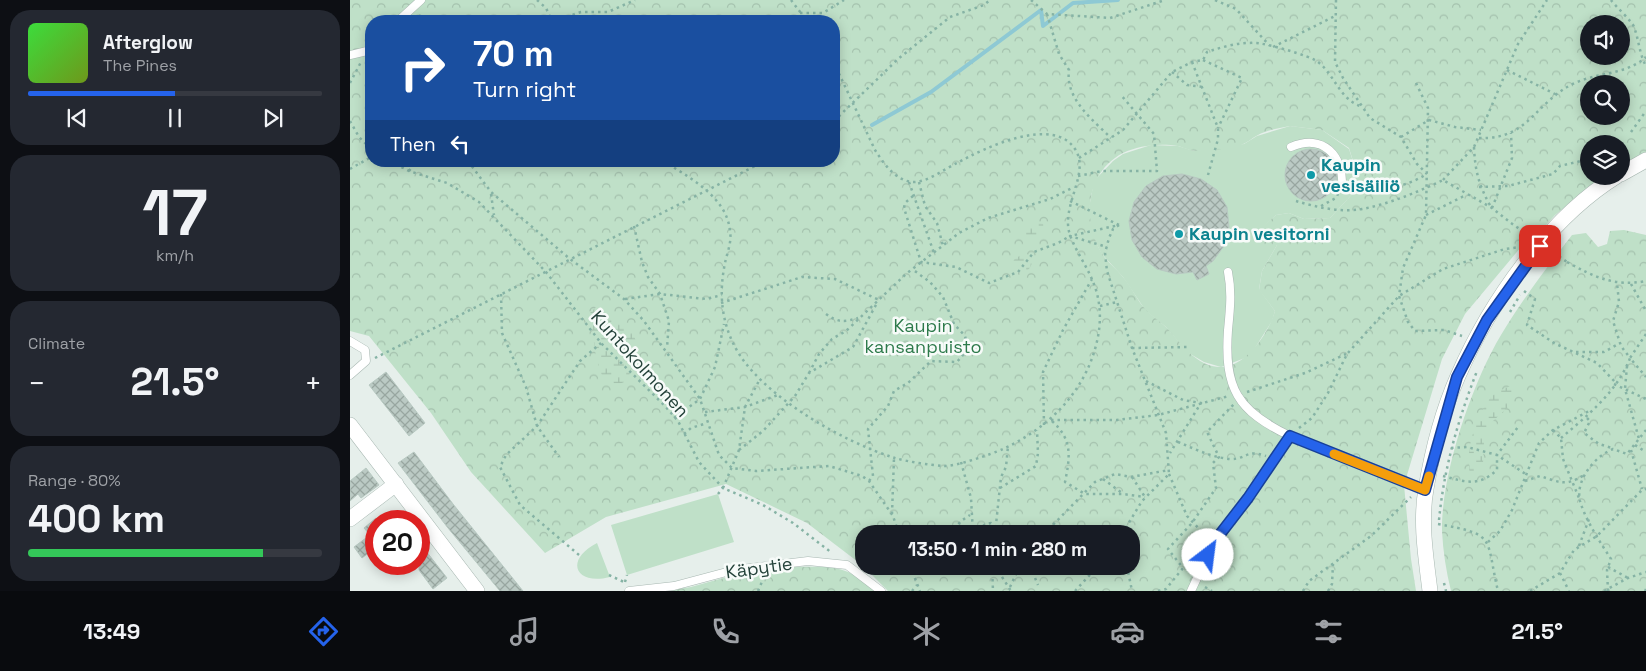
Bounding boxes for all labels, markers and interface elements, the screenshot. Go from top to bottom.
map controls [1580,15,1630,185]
button: sound [1580,15,1630,65]
text: Afterglow [103,30,193,55]
text: 70 m [473,32,554,76]
icon: right [390,35,455,100]
text: The Pines [103,55,177,76]
text: Turn right [473,75,576,103]
button: search [1580,75,1630,125]
icon: previous [63,104,91,132]
icon: pause [161,104,189,132]
icon: next [259,104,287,132]
icon: left [446,130,474,158]
text: Then [390,132,436,157]
button: layers [1580,135,1630,185]
place label: Kaupin vesisäiliö [1321,153,1400,197]
marker: Kaupin vesisäiliö [1305,169,1317,181]
text: 17 [142,171,208,254]
place label: Kaupin vesitorni [1189,222,1330,245]
pin [1519,225,1561,267]
marker: Kaupin vesitorni [1173,228,1185,240]
icon: arrive [1526,232,1554,260]
text: km/h [156,245,194,266]
street label: Kuntokolmonen [586,306,694,422]
park label: Kaupin kansanpuisto [864,314,982,358]
text: Climate [28,333,85,354]
text: 21.5° [131,358,219,406]
text: − [28,365,45,401]
text: + [305,365,322,401]
text: Range · 80% [28,470,121,491]
text: 400 km [28,495,165,543]
speed limit sign: 20 [365,510,430,575]
position arrow [1181,528,1233,580]
text: 13:50 · 1 min · 280 m [908,537,1087,562]
street label: Käpytie [724,551,794,584]
icon: directions [306,614,341,649]
icon: music [507,614,542,649]
icon: phone [708,614,743,649]
icon: climate [909,614,944,649]
icon: car [1110,614,1145,649]
icon: filters [1311,614,1346,649]
text: 13:49 [83,617,140,645]
text: 21.5° [1512,617,1563,645]

